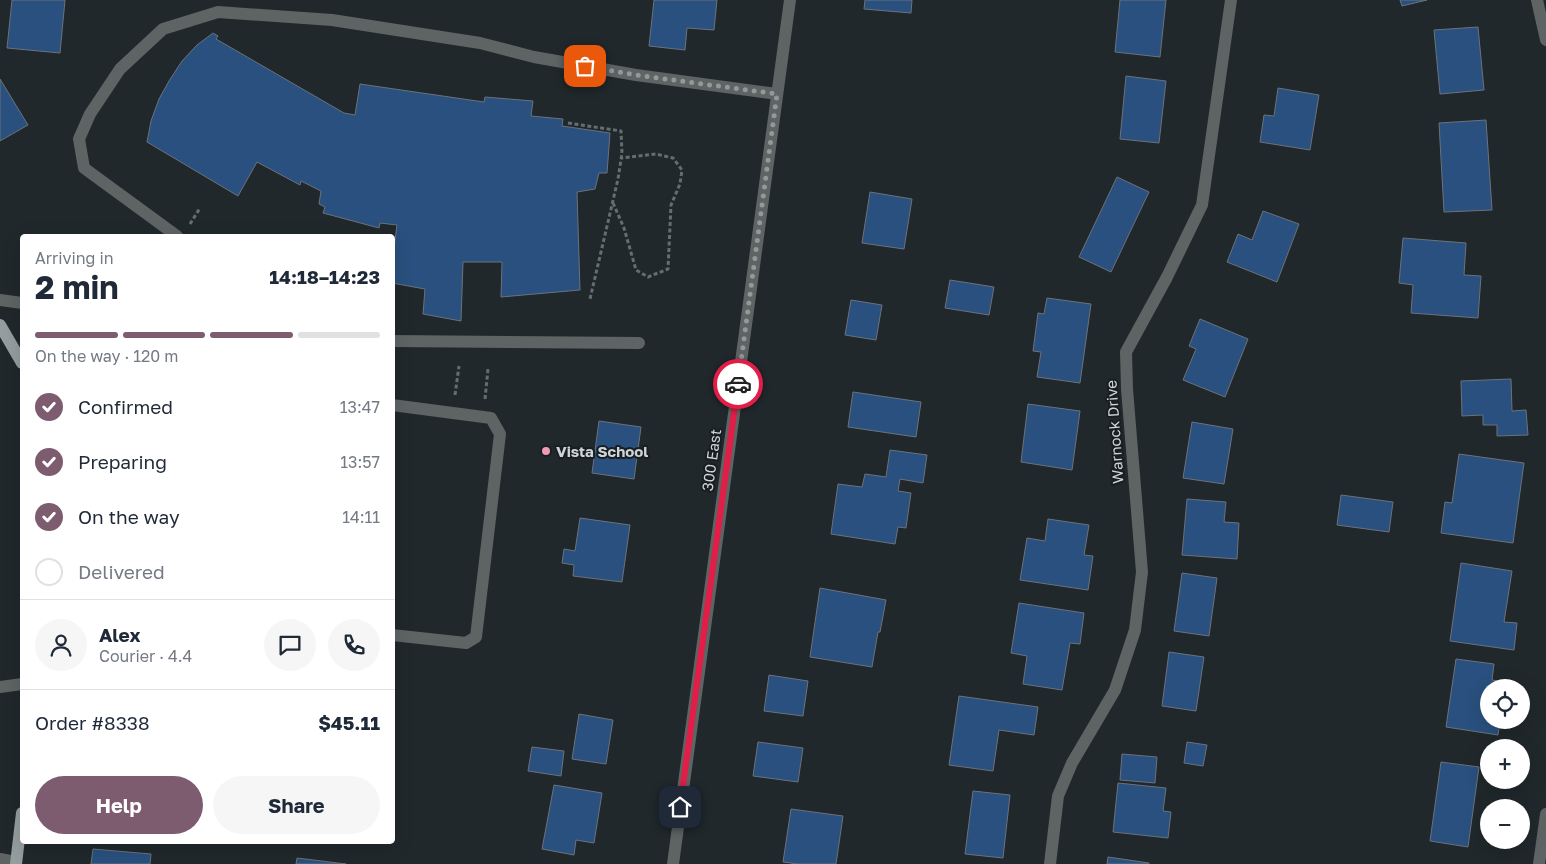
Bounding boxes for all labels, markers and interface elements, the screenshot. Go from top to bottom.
pin [564,45,606,87]
icon: bag [571,52,599,80]
text: Arriving in [35,248,114,268]
text: 14:18–14:23 [269,265,380,288]
text: 2 min [35,268,119,306]
text: On the way · 120 m [35,346,178,366]
courier [713,359,763,409]
icon: car [724,370,752,398]
street label: Warnock Drive [1101,379,1127,484]
icon: check [35,393,63,421]
text: Confirmed [78,395,173,418]
text: 13:47 [340,397,380,417]
street label: 300 East [698,428,724,492]
place label: Vista School [556,442,648,460]
marker: Vista School [540,445,552,457]
icon: check [35,448,63,476]
text: Preparing [78,450,167,473]
text: 13:57 [340,452,380,472]
icon: check [35,503,63,531]
text: On the way [78,505,180,528]
text: 14:11 [342,507,380,527]
text: Delivered [78,560,165,583]
button: person [35,619,87,671]
button: chat [264,619,316,671]
button: phone [328,619,380,671]
text: Alex [99,623,140,646]
text: Courier · 4.4 [99,646,192,666]
map controls [1480,679,1530,849]
button: locate [1480,679,1530,729]
text: Order #8338 [35,711,149,734]
text: $45.11 [318,711,380,734]
button: + [1480,739,1530,789]
button: Help [35,776,203,834]
button: Share [213,776,380,834]
pin [659,786,701,828]
icon: home [666,793,694,821]
button: − [1480,799,1530,849]

